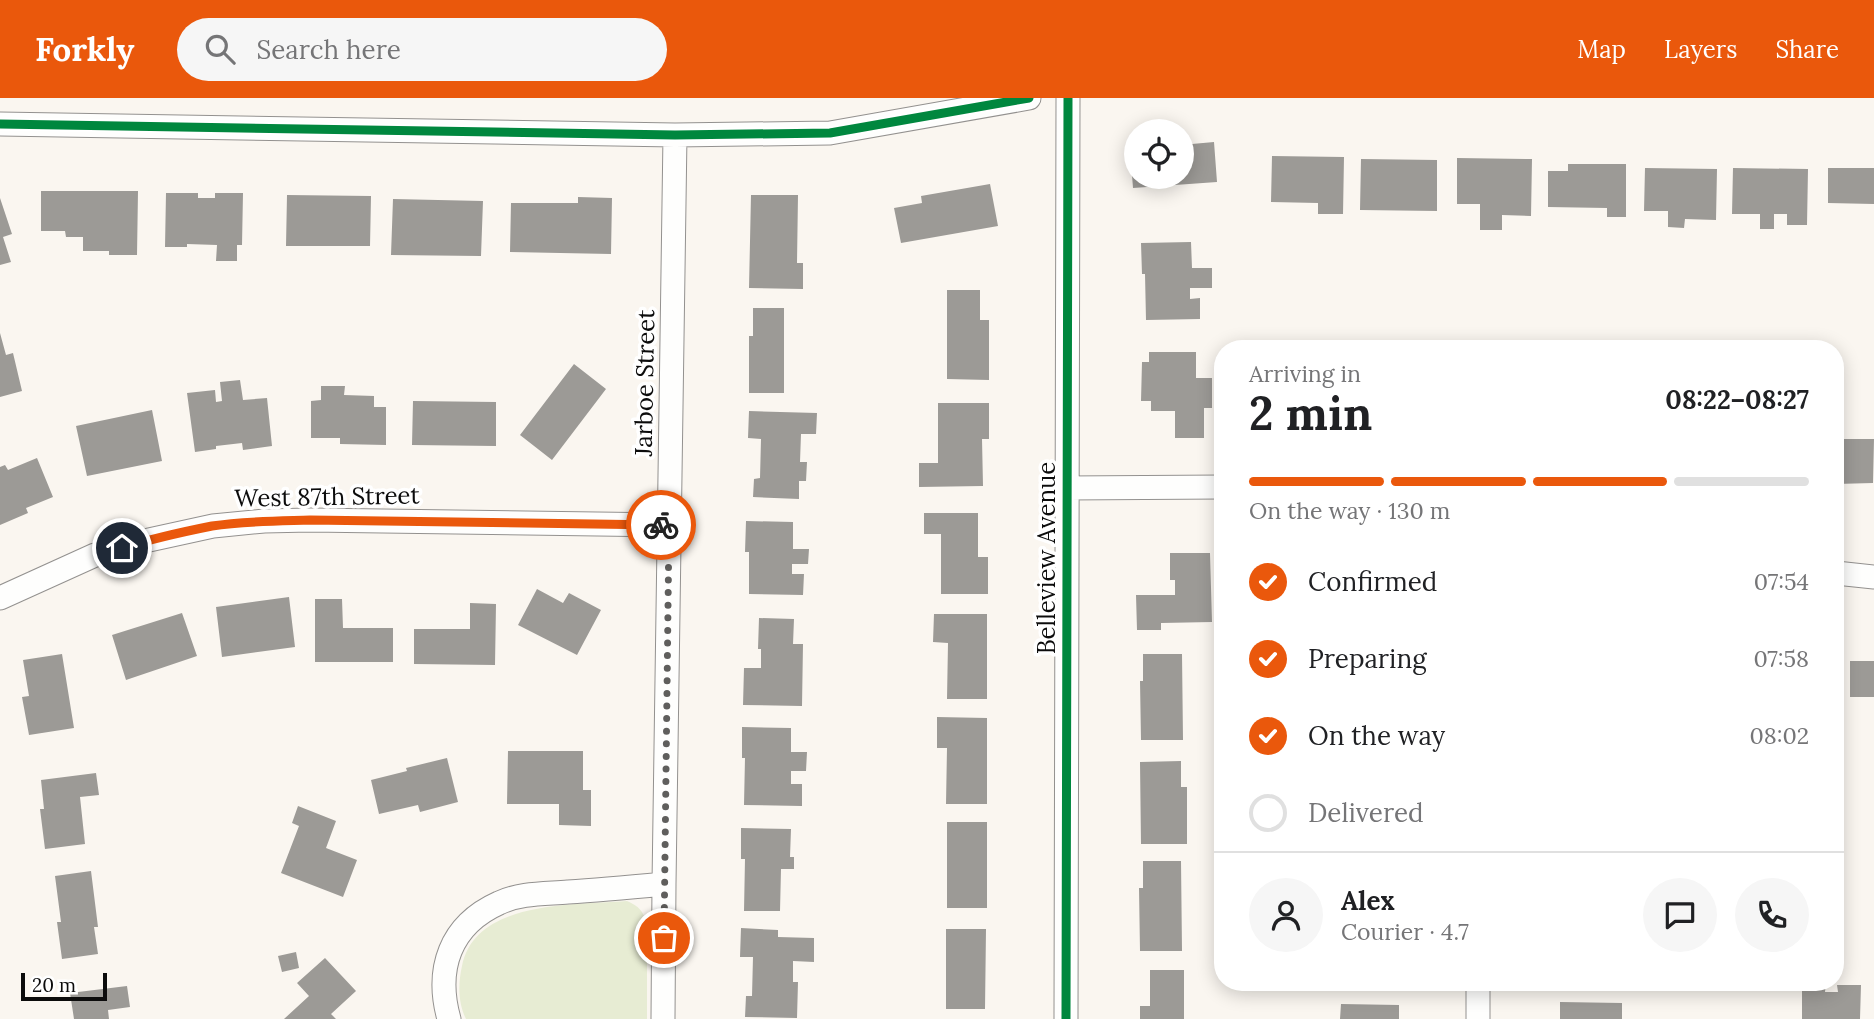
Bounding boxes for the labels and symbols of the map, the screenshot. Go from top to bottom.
street label: Jarboe Street [628,309,661,458]
street label: Belleview Avenue [1031,462,1062,654]
street label: West 87th Street [234,479,421,514]
courier [626,490,696,560]
pin [92,518,152,578]
pin [634,908,694,968]
scale bar [21,970,107,1002]

